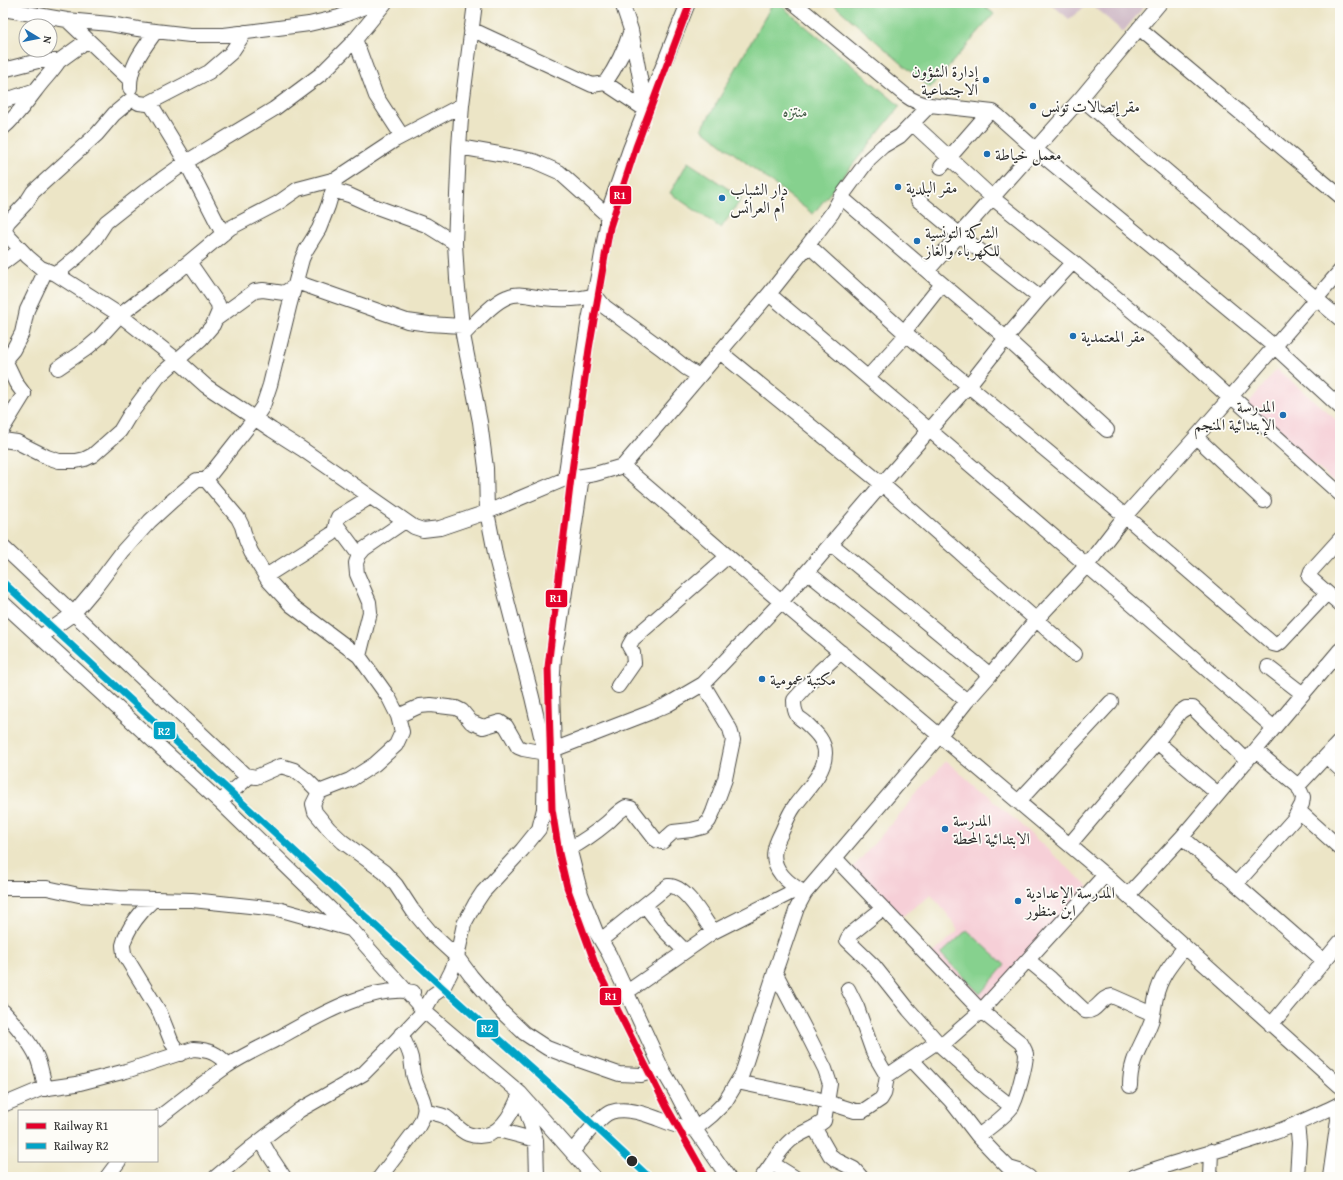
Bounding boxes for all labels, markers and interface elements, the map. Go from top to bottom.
north arrow [18,18,58,58]
text: N [39,35,56,45]
place label: إدارة الشؤون الاجتماعية [912,59,980,101]
marker: إدارة الشؤون الاجتماعية [981,75,991,85]
place label: مقر إتصالات تونس [1041,94,1140,118]
park label: منتزه [783,99,807,123]
marker: مقر إتصالات تونس [1028,101,1038,111]
place label: معمل خياطة [995,142,1062,166]
marker: معمل خياطة [982,149,992,159]
place label: مقر البلدية [906,175,957,199]
place label: دار الشباب أم العرائس [730,177,788,222]
marker: مقر البلدية [893,182,903,192]
line badge: R1 [609,185,632,205]
text: R1 [614,187,627,203]
marker: دار الشباب أم العرائس [717,193,727,203]
place label: الشركة التونسية للكهرباء والغاز [923,220,1000,262]
marker: الشركة التونسية للكهرباء والغاز [912,236,922,246]
place label: مقر المعتمدية [1081,324,1145,348]
marker: مقر المعتمدية [1068,331,1078,341]
place label: المدرسة الإبتدائية المنجم [1194,394,1275,440]
marker: المدرسة الإبتدائية المنجم [1278,410,1288,420]
line badge: R1 [545,589,568,608]
text: R1 [550,590,563,606]
place label: مكتبة عمومية [770,667,836,691]
marker: مكتبة عمومية [757,674,767,684]
line badge: R2 [153,721,176,740]
text: R2 [158,723,171,739]
place label: المدرسة الابتدائية المحطة [953,808,1030,850]
marker: المدرسة الابتدائية المحطة [940,824,950,834]
place label: المدرسة الإعدادية ابن منظور [1024,880,1115,922]
marker: المدرسة الإعدادية ابن منظور [1013,896,1023,906]
line badge: R1 [599,987,622,1006]
text: R1 [605,988,618,1004]
line badge: R2 [476,1019,499,1038]
text: R2 [481,1020,494,1036]
legend [18,1110,158,1162]
text: Railway R1 [54,1117,109,1134]
text: Railway R2 [54,1137,109,1154]
unlabelled marker [625,1154,639,1168]

